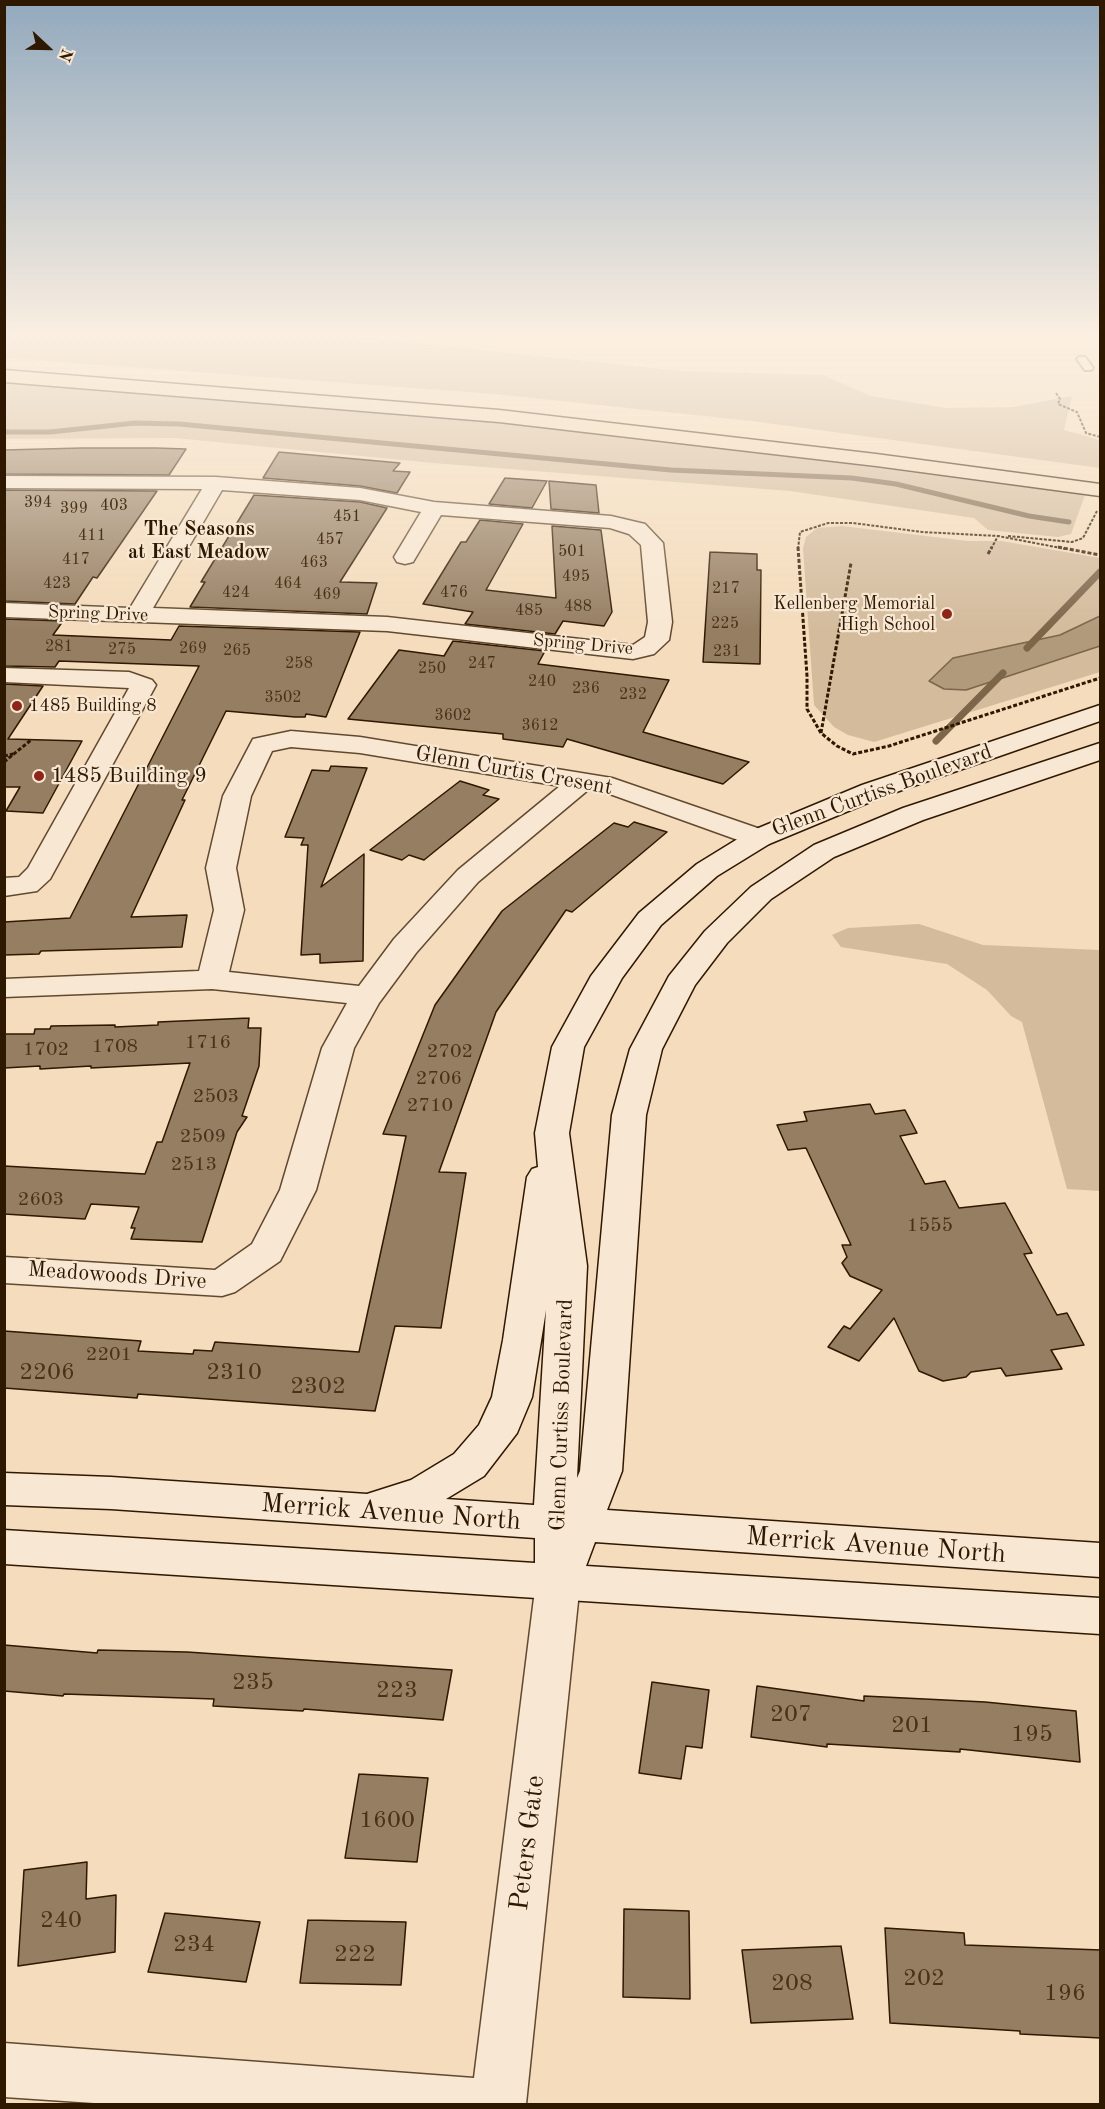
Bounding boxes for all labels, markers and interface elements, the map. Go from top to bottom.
north arrow [18,18,78,78]
text: N [55,46,74,63]
house number: 394 [24,493,52,513]
house number: 403 [100,496,128,516]
house number: 399 [60,499,88,519]
house number: 451 [333,507,361,527]
district label: The Seasons at East Meadow [128,518,270,565]
house number: 411 [78,526,106,546]
house number: 457 [316,530,344,550]
house number: 501 [558,542,586,562]
house number: 417 [62,550,90,570]
house number: 463 [300,553,328,573]
house number: 495 [562,567,590,587]
house number: 423 [43,574,71,594]
house number: 464 [274,574,302,594]
house number: 217 [712,579,740,599]
house number: 424 [222,583,250,603]
house number: 476 [440,583,468,603]
house number: 469 [313,585,341,605]
place label: Kellenberg Memorial High School [773,593,935,636]
house number: 488 [564,597,592,617]
street label: Spring Drive [47,601,149,627]
house number: 485 [515,601,543,621]
marker: Kellenberg Memorial High School [940,607,954,621]
house number: 225 [711,614,739,634]
street label: Spring Drive [532,630,634,660]
house number: 281 [45,637,73,657]
house number: 269 [179,639,207,659]
house number: 275 [108,640,136,660]
house number: 265 [223,641,251,661]
house number: 231 [713,642,741,662]
house number: 258 [285,654,313,674]
house number: 247 [468,654,496,674]
house number: 250 [418,659,446,679]
house number: 240 [528,672,556,692]
house number: 236 [572,679,600,699]
house number: 232 [619,685,647,705]
house number: 3502 [264,688,302,708]
place label: 1485 Building 8 [29,695,157,717]
marker: 1485 Building 8 [10,699,24,713]
house number: 3602 [434,706,472,726]
house number: 3612 [521,716,559,736]
street label: Glenn Curtiss Boulevard [768,739,996,843]
street label: Glenn Curtis Cresent [413,741,615,801]
place label: 1485 Building 9 [51,763,207,789]
marker: 1485 Building 9 [32,769,46,783]
house number: 1716 [185,1031,231,1055]
house number: 1708 [92,1035,138,1059]
house number: 1702 [23,1038,69,1062]
house number: 2702 [427,1040,473,1064]
house number: 2706 [416,1067,462,1091]
house number: 2503 [193,1085,239,1109]
house number: 2710 [407,1094,453,1118]
house number: 2509 [180,1125,226,1149]
house number: 2513 [171,1153,217,1177]
house number: 2603 [18,1188,64,1212]
house number: 1555 [907,1214,953,1238]
street label: Meadowoods Drive [27,1257,207,1295]
street label: Glenn Curtiss Boulevard [545,1298,579,1532]
house number: 2201 [86,1343,132,1367]
house number: 2206 [19,1359,75,1387]
house number: 2310 [206,1359,262,1387]
house number: 2302 [290,1373,346,1401]
street label: Merrick Avenue North [260,1488,522,1538]
street label: Merrick Avenue North [745,1521,1007,1571]
house number: 235 [232,1669,274,1697]
house number: 223 [376,1677,418,1705]
house number: 207 [770,1701,812,1729]
house number: 201 [891,1712,933,1740]
house number: 195 [1011,1721,1053,1749]
street label: Peters Gate [504,1773,552,1913]
house number: 1600 [359,1807,415,1835]
house number: 240 [40,1907,82,1935]
house number: 234 [173,1931,215,1959]
house number: 222 [334,1941,376,1969]
house number: 202 [903,1965,945,1993]
house number: 208 [771,1970,813,1998]
house number: 196 [1044,1980,1086,2008]

